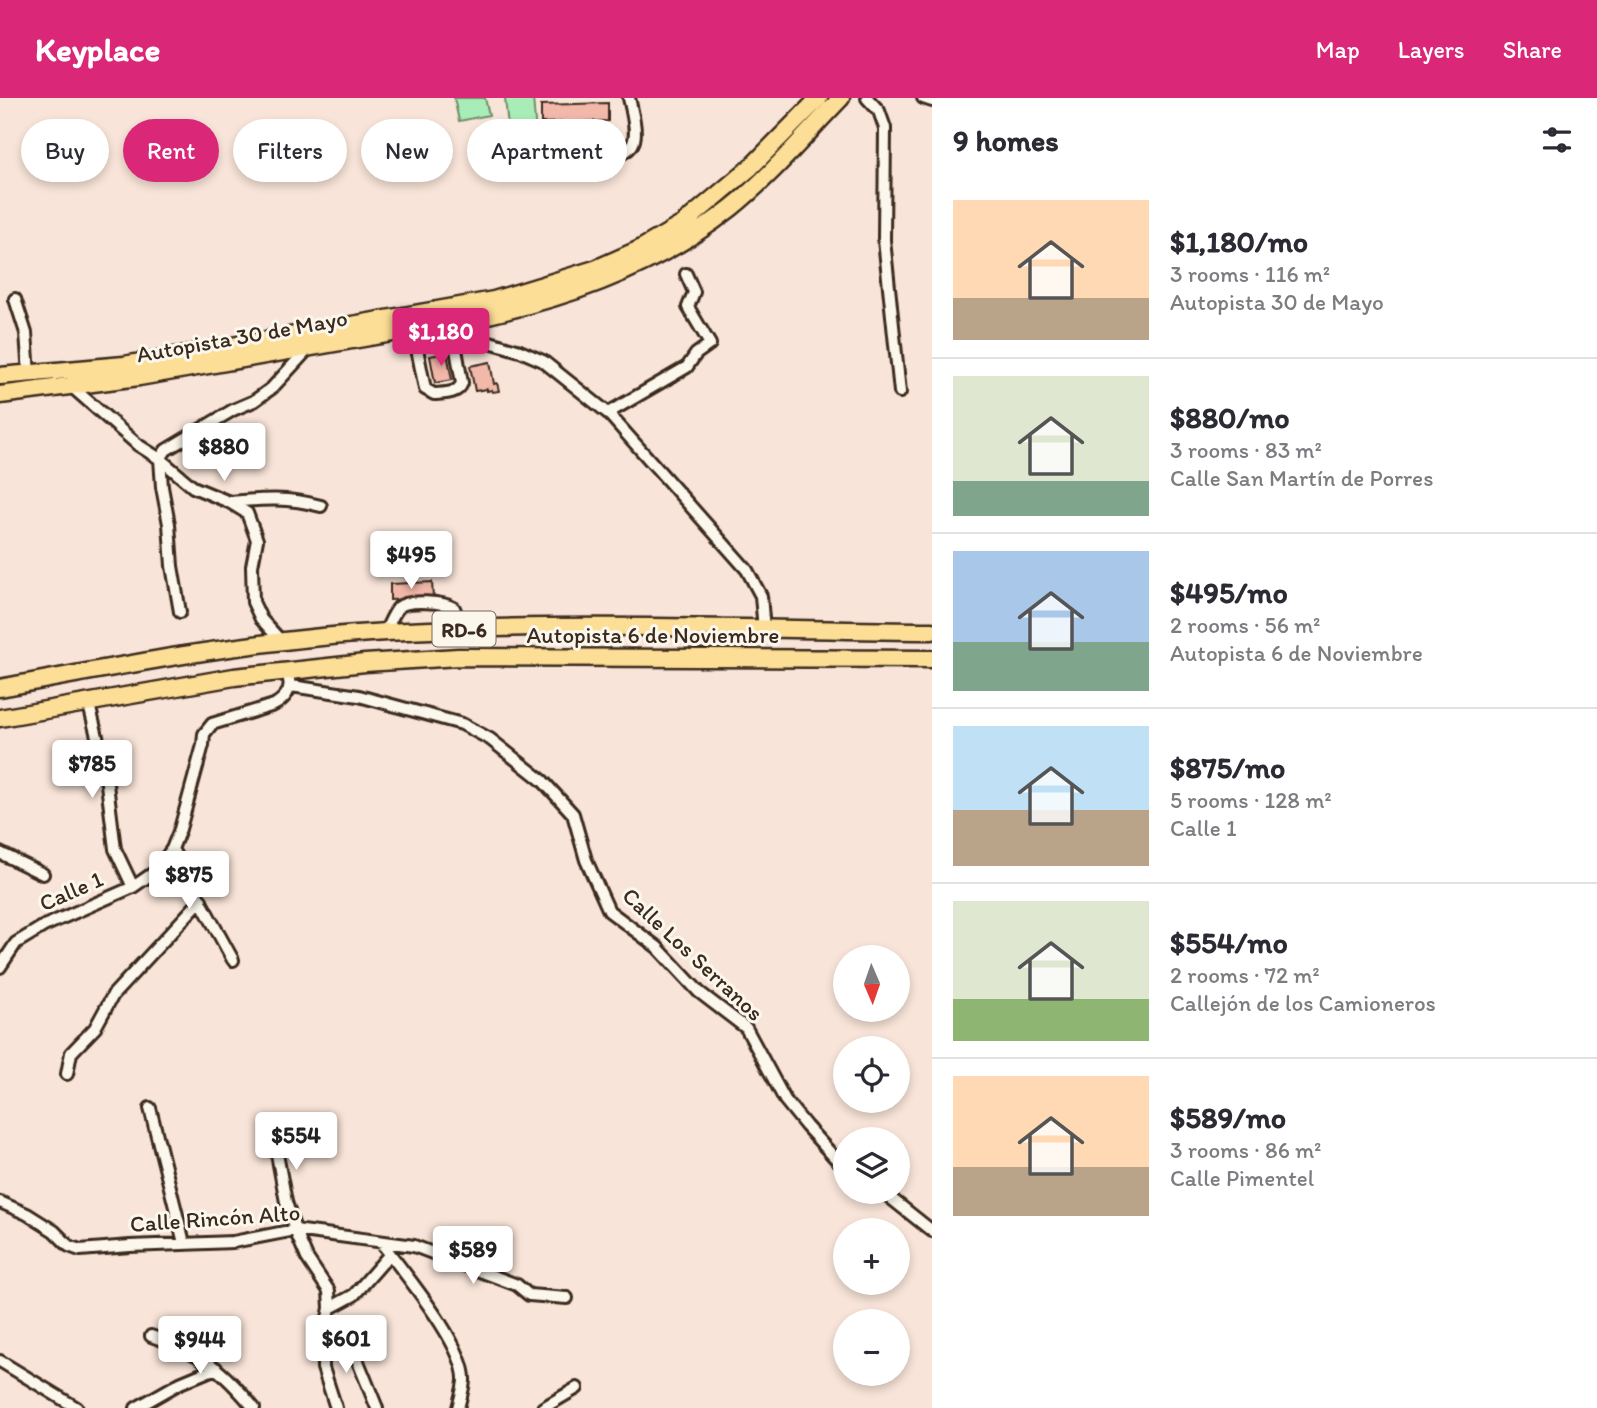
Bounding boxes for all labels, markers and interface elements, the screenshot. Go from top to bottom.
text: Keyplace [35,30,160,69]
text: Map [1316,35,1360,64]
text: Layers [1398,35,1465,64]
text: Share [1503,35,1562,64]
chip: Buy [21,119,109,182]
chip: Rent [123,119,219,182]
chip: Filters [233,119,347,182]
chip: New [361,119,453,182]
chip: Apartment [467,119,627,182]
icon: filters [1538,121,1576,159]
text: 9 homes [953,122,1059,159]
text: $1,180/mo [1170,223,1308,260]
icon: home [1009,228,1093,312]
text: 3 rooms · 116 m² [1170,260,1330,288]
text: Autopista 30 de Mayo [1170,288,1384,316]
street label: Autopista 30 de Mayo [134,304,350,368]
pin: $1,180 [384,308,498,368]
text: $1,180 [408,317,474,345]
text: $880/mo [1170,399,1290,436]
icon: home [1009,404,1093,488]
pin: $880 [183,424,265,483]
text: $880 [198,432,250,460]
text: 3 rooms · 83 m² [1170,436,1322,464]
text: Calle San Martín de Porres [1170,464,1433,492]
pin: $495 [370,532,452,591]
text: $495 [386,540,436,568]
text: $495/mo [1170,574,1288,611]
icon: home [1009,579,1093,663]
text: 2 rooms · 56 m² [1170,611,1321,639]
road number: RD-6 [433,612,496,646]
street label: Autopista 6 de Noviembre [527,621,779,649]
text: Autopista 6 de Noviembre [1170,639,1423,667]
pin: $785 [51,740,133,800]
text: $785 [68,749,116,777]
text: $875/mo [1170,749,1285,786]
icon: home [1009,754,1093,838]
text: 5 rooms · 128 m² [1170,786,1332,814]
text: Calle 1 [1170,814,1237,842]
pin: $875 [148,852,230,911]
text: $875 [165,860,213,888]
street label: Calle 1 [35,865,107,917]
street label: Calle Los Serranos [617,881,769,1027]
text: $554/mo [1170,924,1288,961]
icon: home [1009,929,1093,1013]
north arrow [833,945,910,1022]
map controls [833,945,910,1386]
text: 2 rooms · 72 m² [1170,961,1320,989]
text: Callejón de los Camioneros [1170,989,1436,1017]
button: locate [833,1036,910,1113]
text: $589/mo [1170,1099,1286,1136]
icon: home [1009,1104,1093,1188]
pin: $554 [255,1112,337,1172]
text: $554 [271,1121,321,1149]
button: layers [833,1127,910,1204]
text: 3 rooms · 86 m² [1170,1136,1322,1164]
text: Calle Pimentel [1170,1164,1314,1192]
street label: Calle Rincón Alto [129,1198,301,1238]
button: + [833,1218,910,1295]
pin: $589 [432,1226,514,1286]
text: $589 [449,1235,497,1263]
button: − [833,1309,910,1386]
pin: $944 [159,1316,241,1376]
pin: $601 [305,1316,387,1375]
text: $601 [322,1324,370,1352]
text: $944 [174,1325,226,1353]

